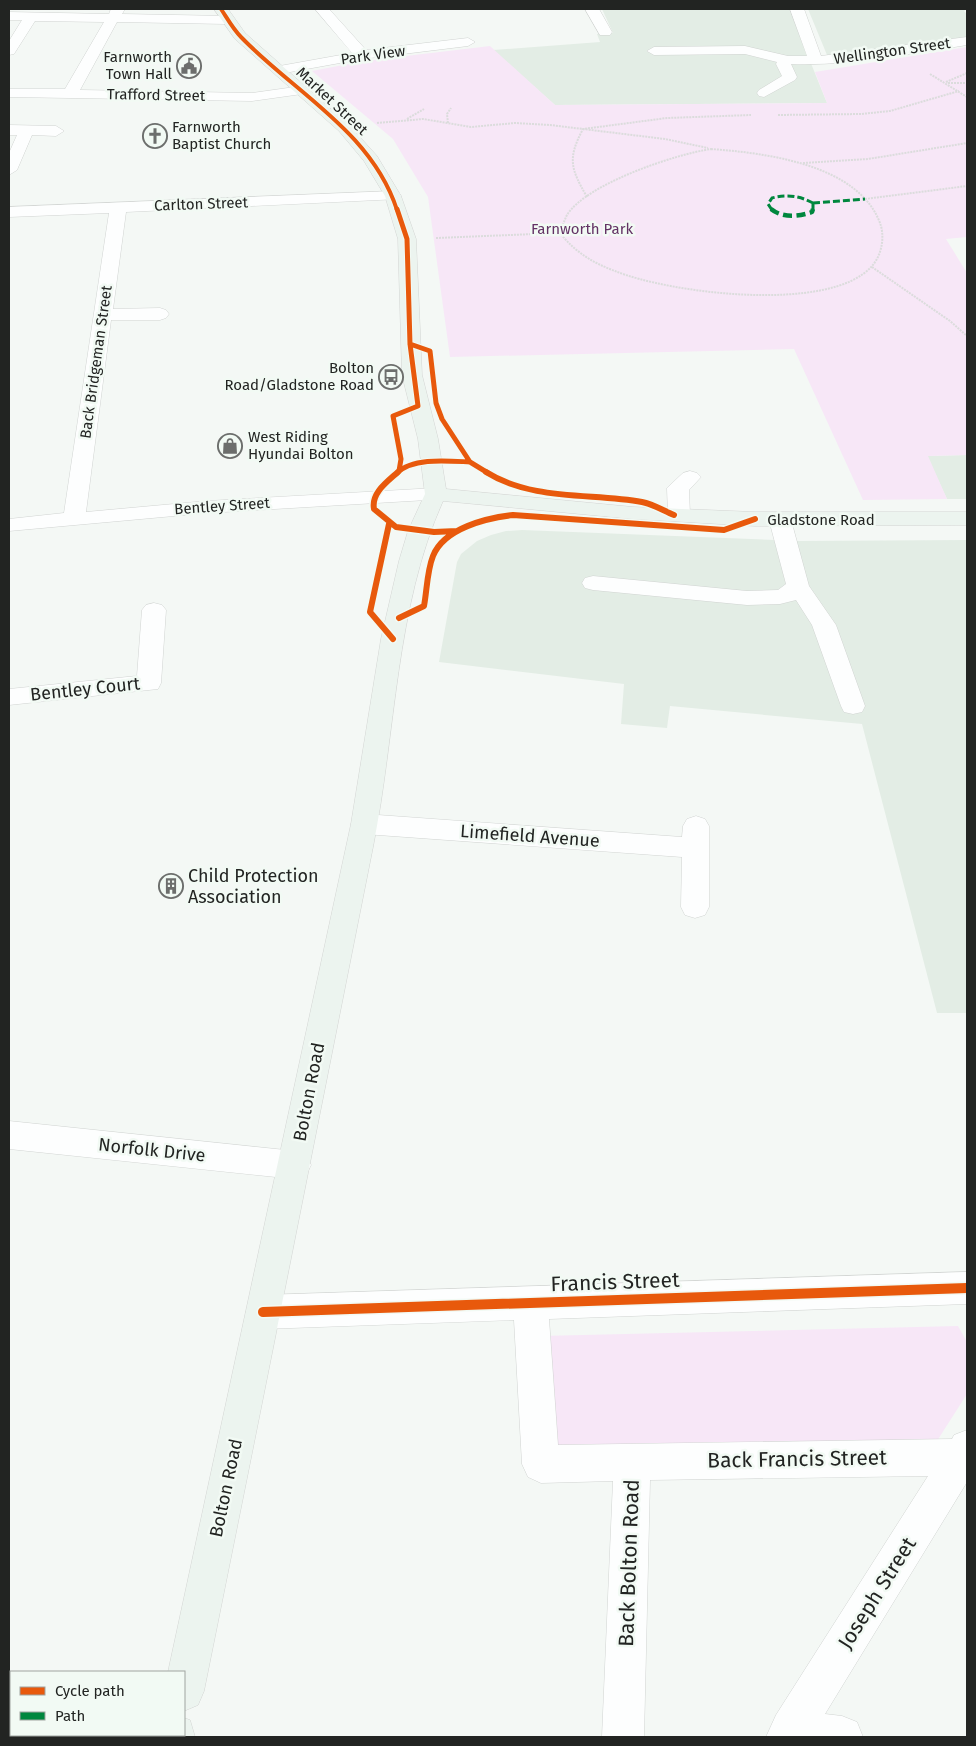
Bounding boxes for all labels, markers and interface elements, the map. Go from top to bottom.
street label: Wellington Street [833,34,952,68]
street label: Park View [340,42,407,68]
place label: Farnworth Town Hall [103,48,173,83]
public building icon: Farnworth Town Hall [176,53,202,79]
street label: Market Street [292,63,372,139]
street label: Trafford Street [107,85,206,105]
place label: Farnworth Baptist Church [172,118,271,153]
church icon: Farnworth Baptist Church [142,123,168,149]
street label: Carlton Street [154,193,249,215]
park label: Farnworth Park [531,220,633,238]
street label: Back Bridgeman Street [76,284,116,440]
place label: Bolton Road/Gladstone Road [225,359,374,394]
bus stop icon: Bolton Road/Gladstone Road [378,364,404,390]
place label: West Riding Hyundai Bolton [248,428,353,463]
shop icon: West Riding Hyundai Bolton [217,433,243,459]
street label: Bentley Street [174,494,271,518]
street label: Gladstone Road [767,511,875,529]
street label: Bentley Court [29,672,142,706]
street label: Limefield Avenue [459,820,601,852]
place label: Child Protection Association [188,865,319,908]
building icon: Child Protection Association [158,873,184,899]
street label: Bolton Road [289,1041,329,1143]
street label: Norfolk Drive [97,1133,207,1167]
street label: Francis Street [550,1267,680,1297]
street label: Bolton Road [205,1437,247,1539]
street label: Back Francis Street [707,1444,887,1474]
street label: Back Bolton Road [613,1479,645,1647]
street label: Joseph Street [832,1532,922,1654]
legend [10,1671,185,1736]
text: Cycle path [55,1682,125,1700]
text: Path [55,1707,85,1725]

